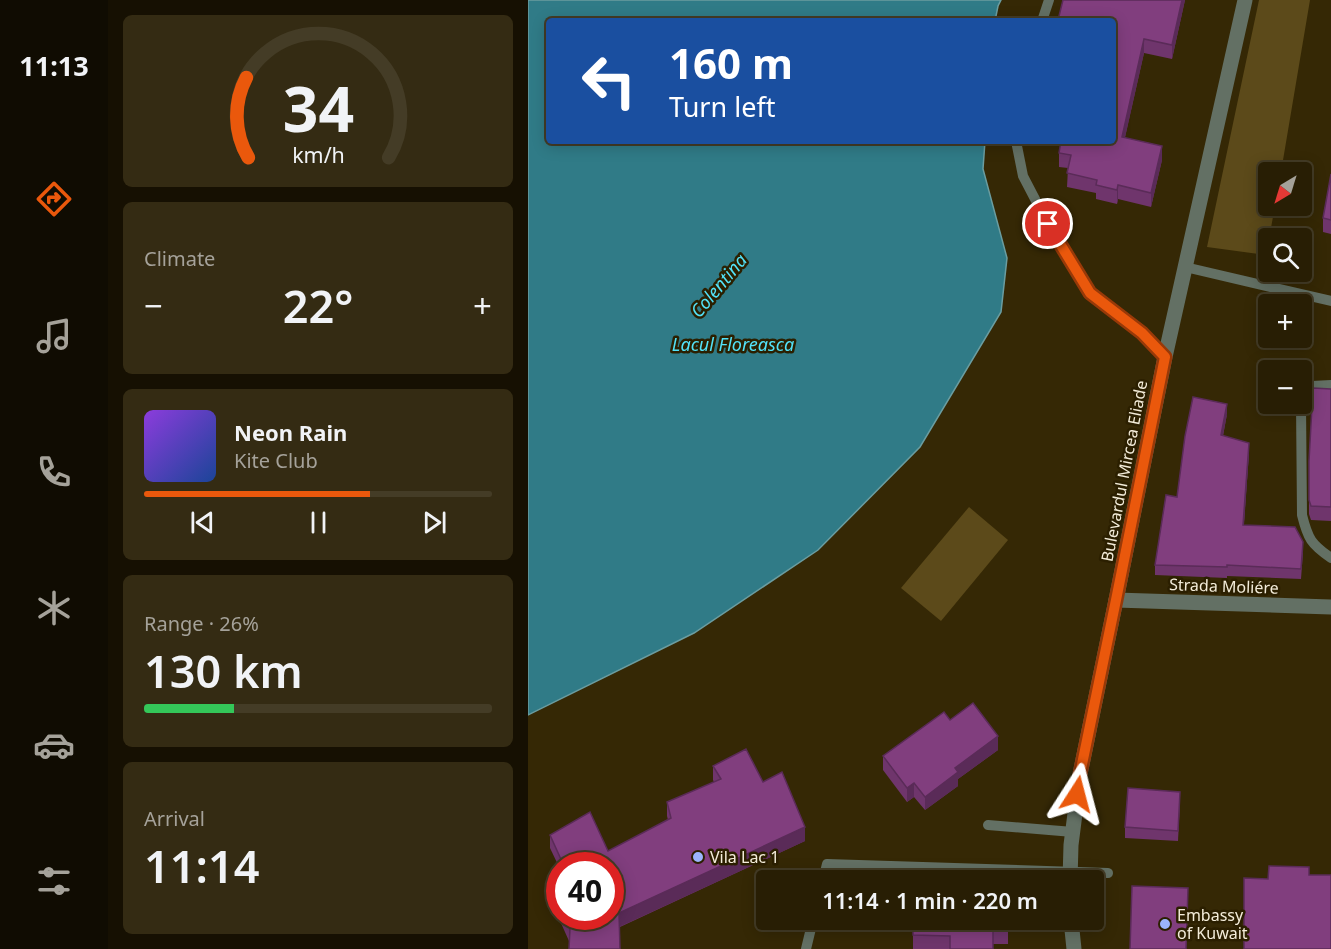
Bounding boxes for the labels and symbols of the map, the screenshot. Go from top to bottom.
north arrow [1258,162,1312,216]
pin [1022,198,1073,249]
water label: Colentina [685,249,752,322]
water label: Lacul Floreasca [672,332,794,356]
street label: Bulevardul Mircea Eliade [1096,378,1152,564]
street label: Strada Moliére [1169,573,1279,599]
position arrow [1045,762,1109,826]
place label: Vila Lac 1 [710,846,779,868]
marker: Vila Lac 1 [691,850,705,864]
speed limit sign: 40 [546,852,624,930]
place label: Embassy of Kuwait [1177,904,1248,944]
marker: Embassy of Kuwait [1158,917,1172,931]

